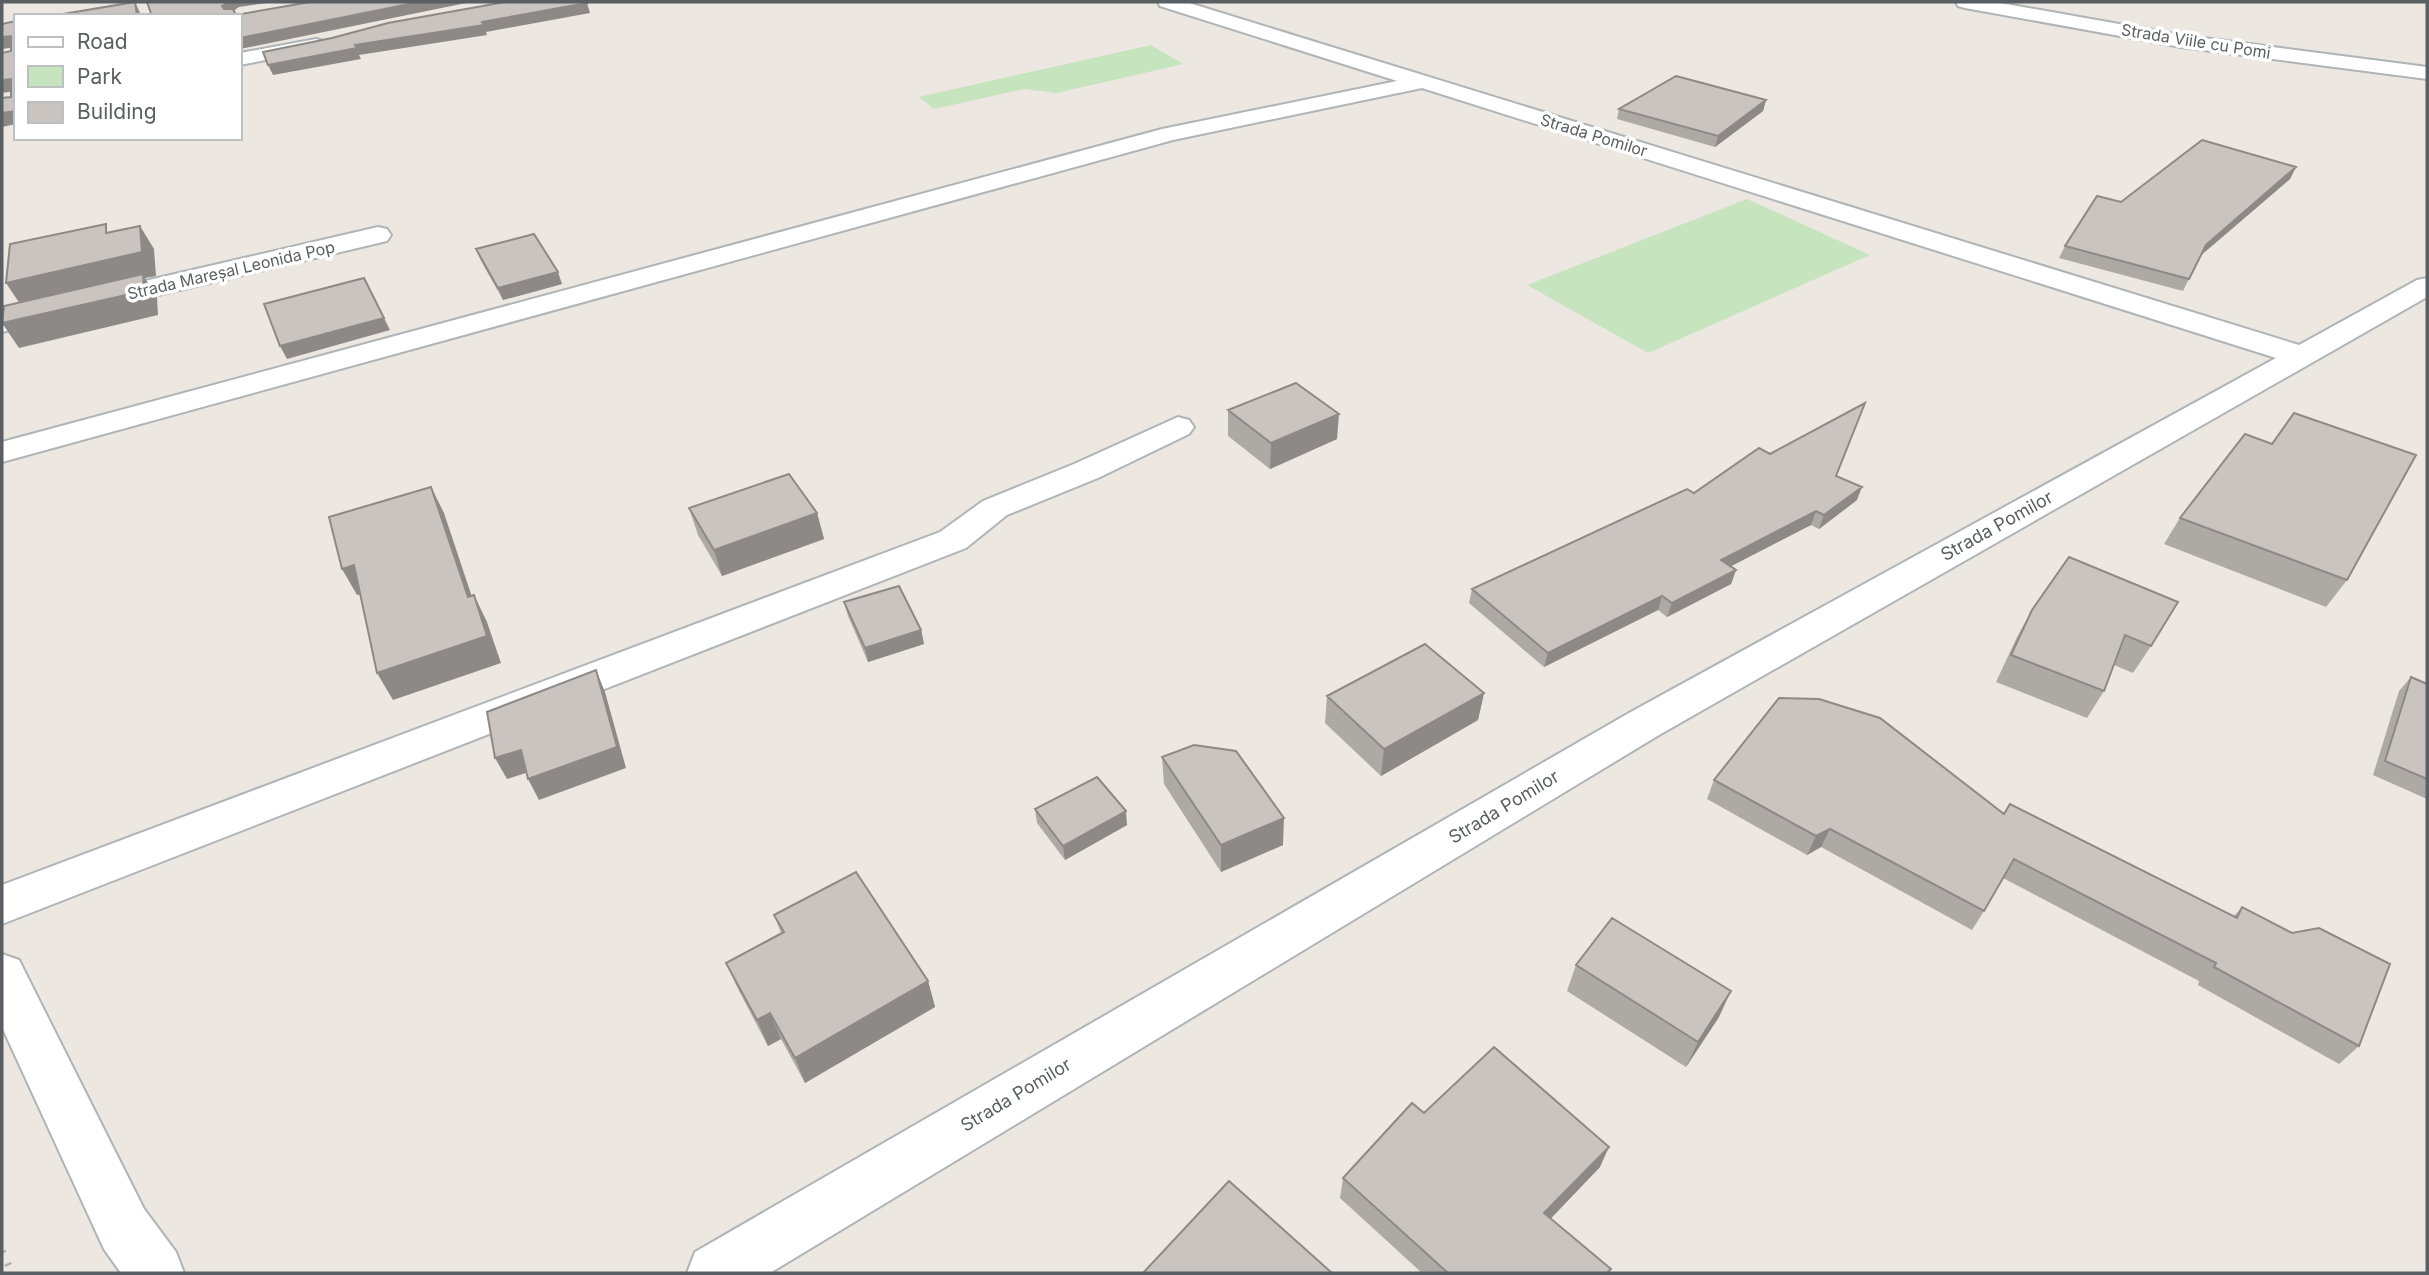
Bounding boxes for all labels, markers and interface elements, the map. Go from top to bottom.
legend [14,14,242,140]
street label: Strada Viile cu Pomi [2120,19,2272,63]
text: Road [77,29,128,54]
text: Park [77,64,122,89]
text: Building [77,99,157,124]
street label: Strada Pomilor [1538,109,1650,161]
street label: Strada Mareșal Leonida Pop [125,236,337,304]
street label: Strada Pomilor [1937,486,2057,565]
street label: Strada Pomilor [1445,765,1563,848]
street label: Strada Pomilor [957,1053,1075,1136]

